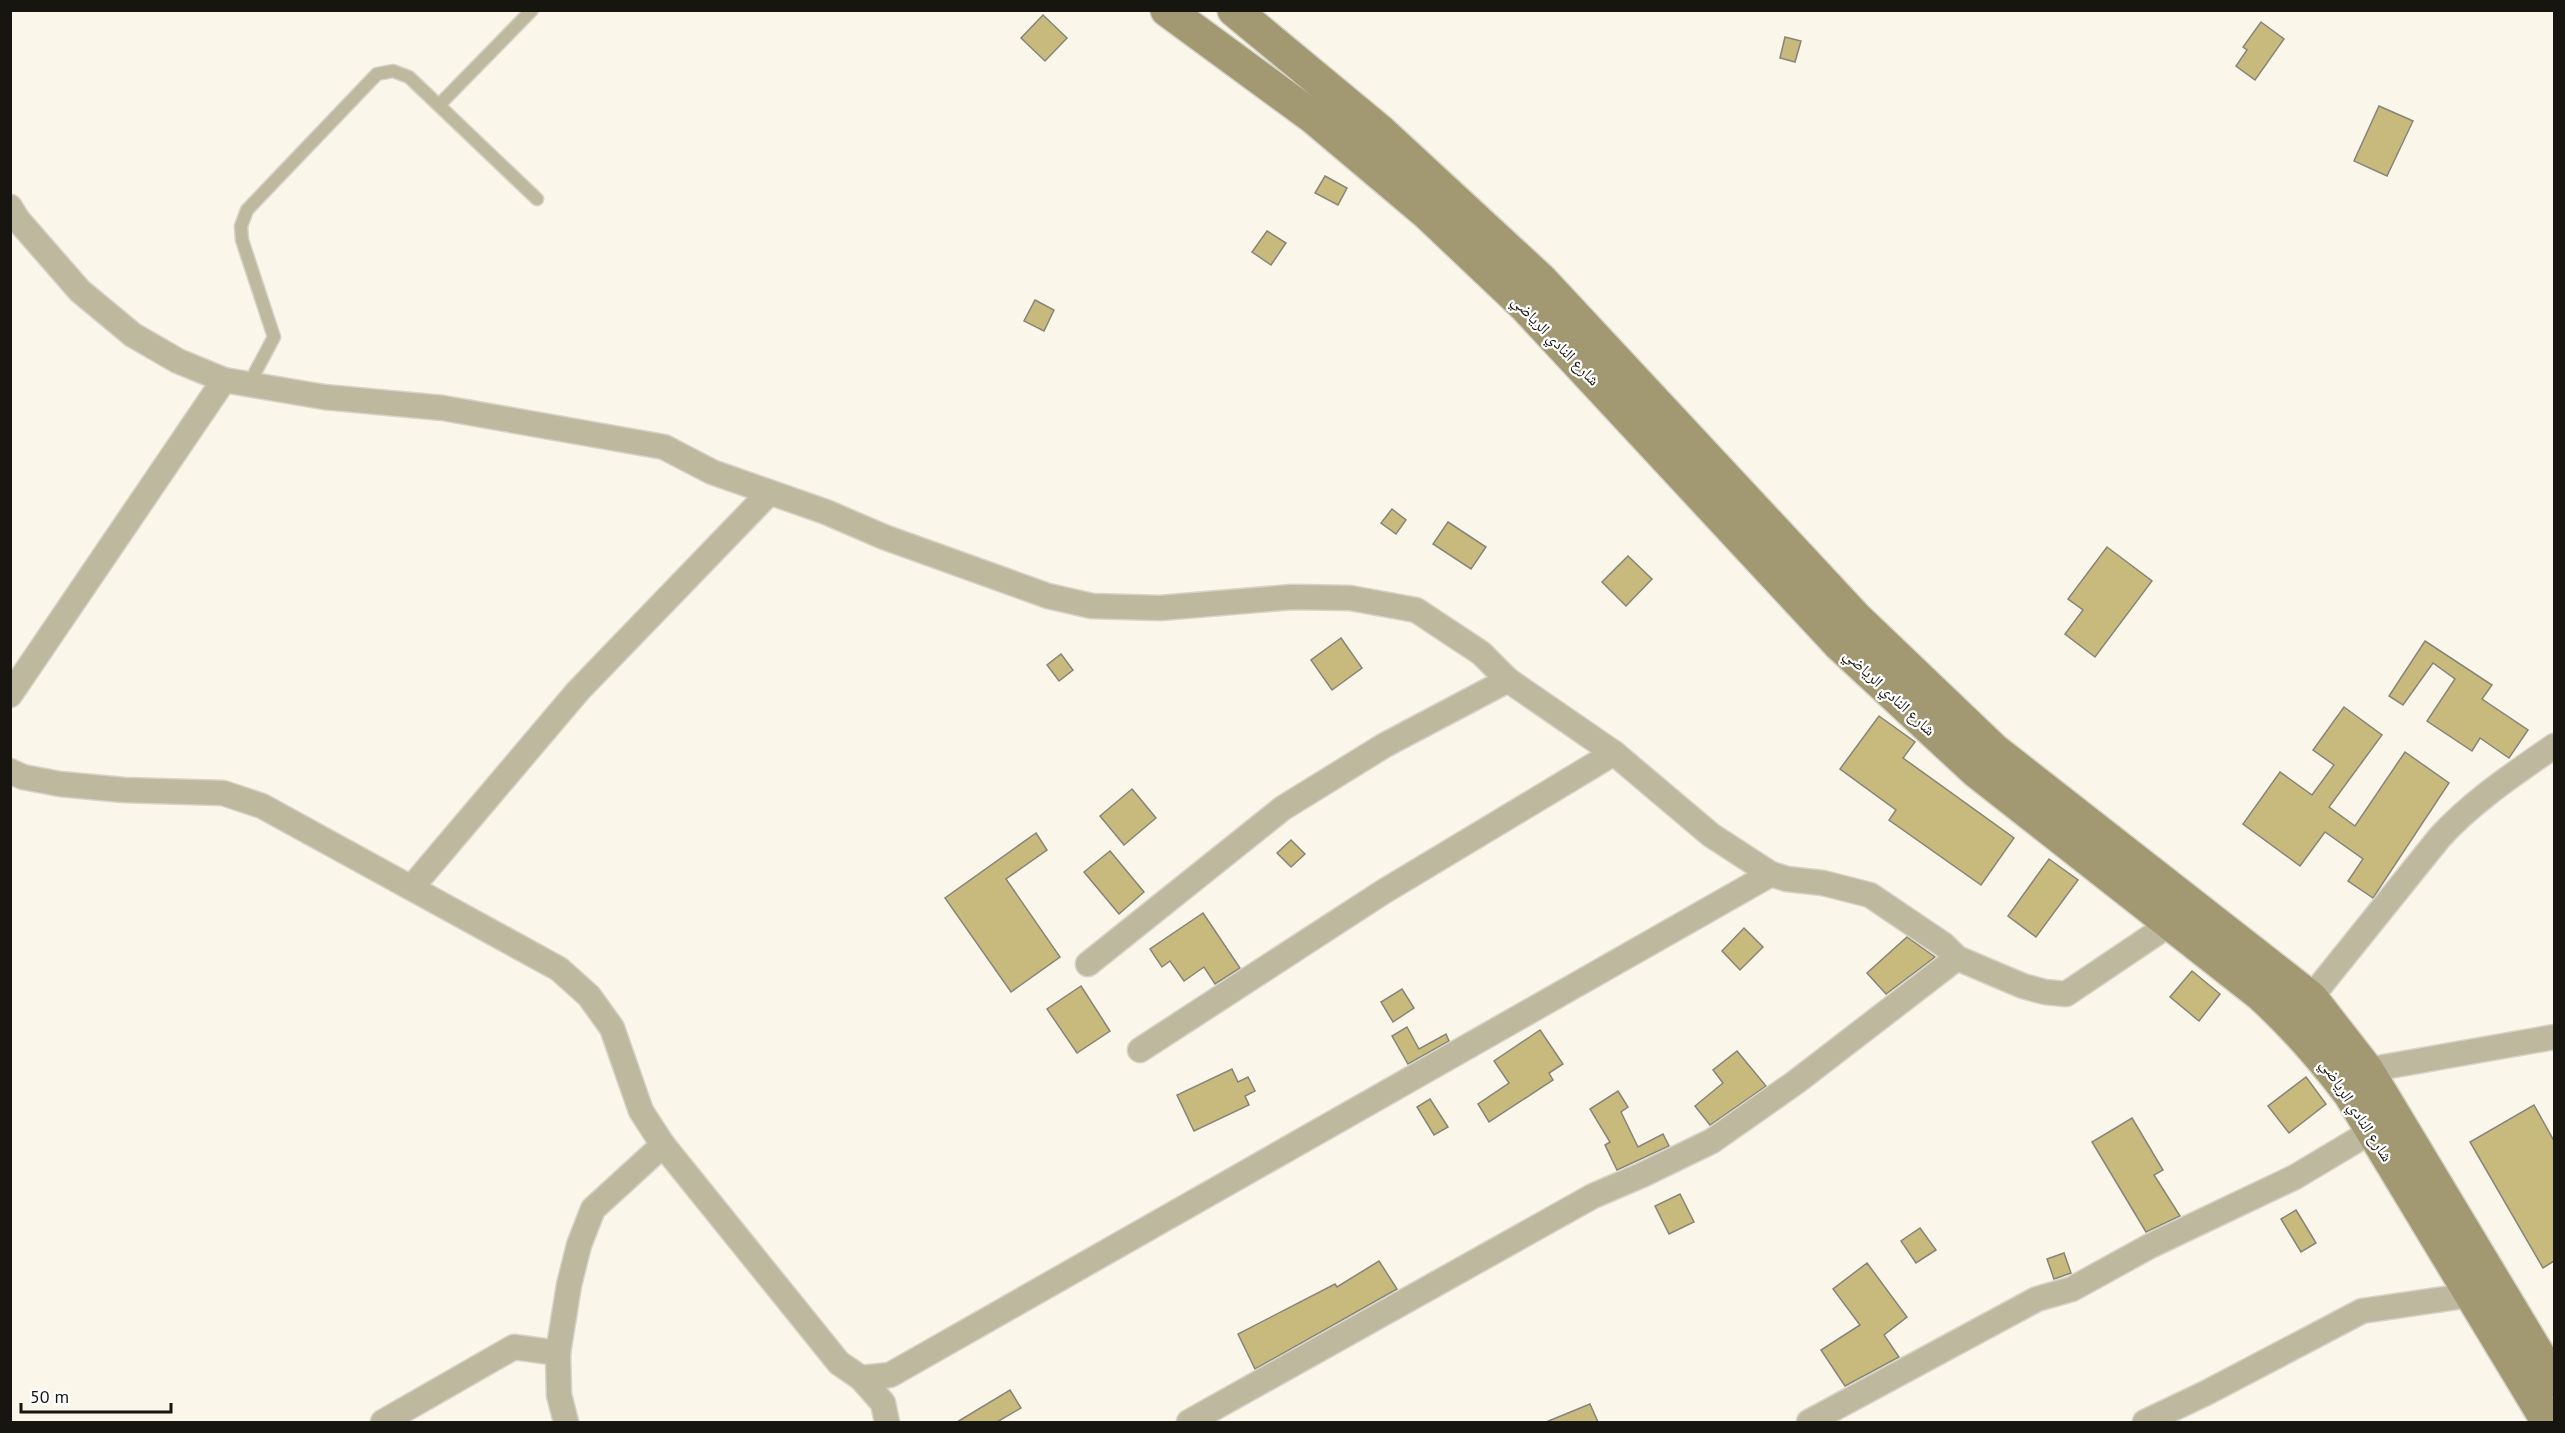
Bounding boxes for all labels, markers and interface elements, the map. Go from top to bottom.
street label: شارع النادي الرياضي [1506,291,1604,392]
street label: شارع النادي الرياضي [1838,644,1940,742]
street label: شارع النادي الرياضي [2314,1055,2398,1167]
scale bar [21,1376,171,1414]
text: 50 m [30,1385,69,1408]

